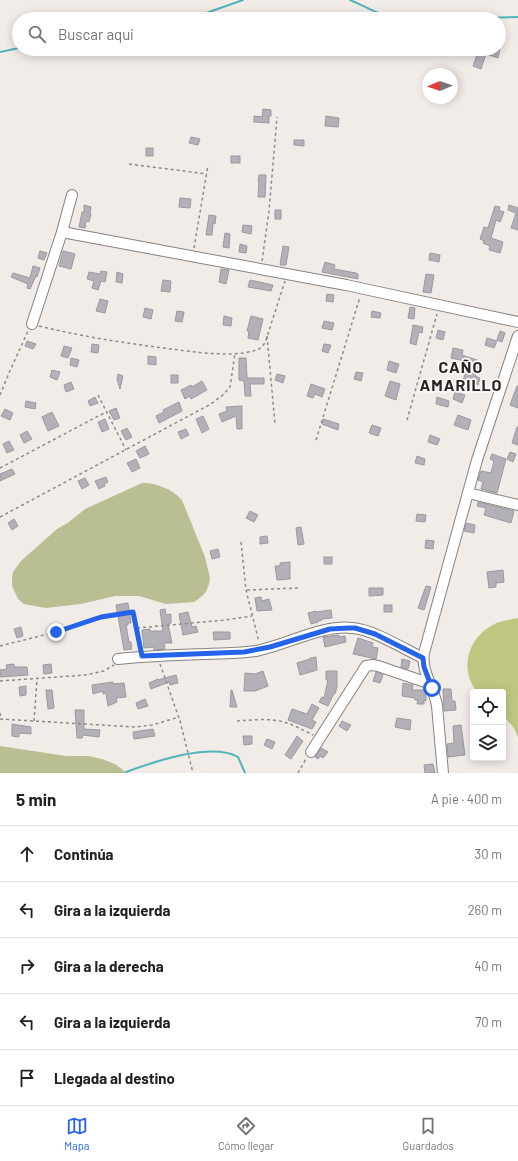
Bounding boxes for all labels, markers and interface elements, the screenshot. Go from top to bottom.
search box [12,12,506,56]
icon: search [26,23,48,45]
text: Buscar aquí [58,25,134,43]
north arrow [422,68,458,104]
district label: CAÑO AMARILLO [419,357,503,394]
route end [47,623,65,641]
route start [423,679,441,697]
map controls [470,689,506,761]
button: locate [470,689,506,725]
button: layers [470,725,506,761]
text: 5 min [16,789,56,809]
text: A pie · 400 m [431,791,502,807]
icon: ahead [16,843,38,865]
text: Continúa [54,845,114,863]
text: 30 m [475,846,502,862]
icon: left [16,899,38,921]
text: Gira a la izquierda [54,901,170,919]
text: 260 m [468,902,502,918]
icon: right [16,955,38,977]
text: Gira a la derecha [54,957,164,975]
text: 40 m [474,958,502,974]
icon: left [16,1011,38,1033]
text: Gira a la izquierda [54,1013,170,1031]
text: 70 m [475,1014,502,1030]
icon: arrive [16,1067,38,1089]
text: Llegada al destino [54,1069,175,1087]
tab: Mapa [64,1115,89,1152]
tab: Cómo llegar [218,1115,274,1152]
tab: Guardados [403,1115,454,1152]

